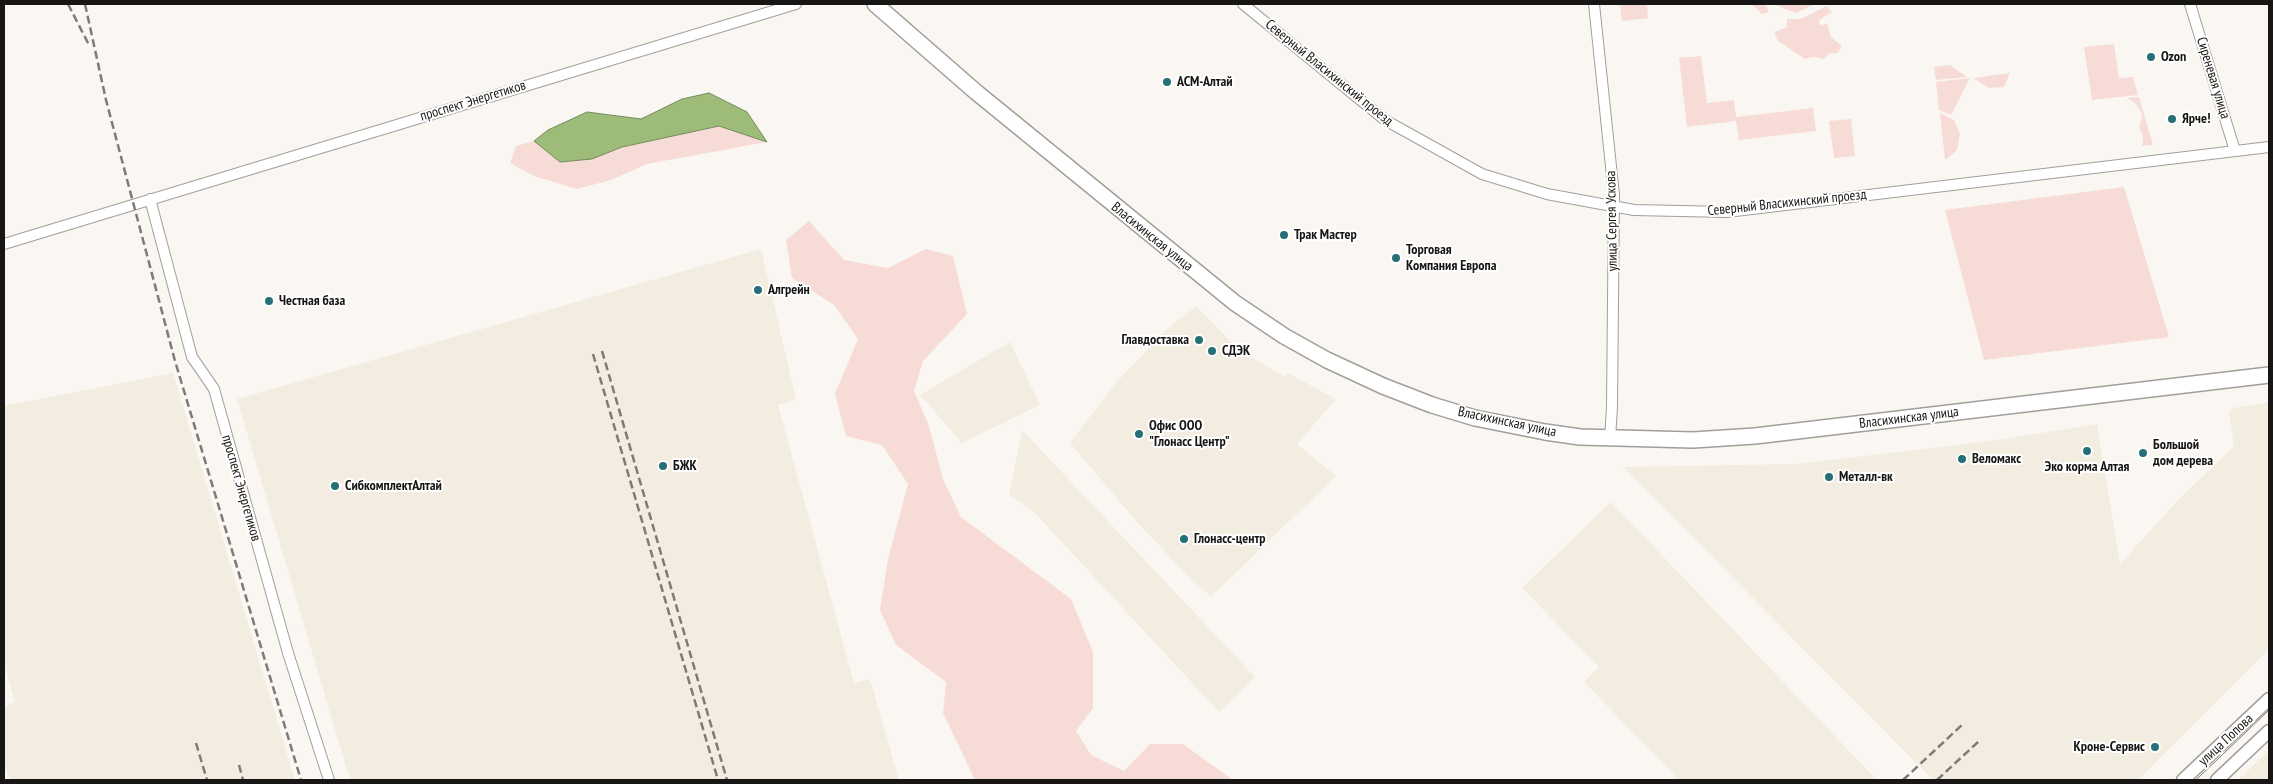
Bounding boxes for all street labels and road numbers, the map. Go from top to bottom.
street label: Северный Власихинский проезд [1262,16,1396,130]
street label: Сиреневая улица [2193,35,2233,121]
street label: проспект Энергетиков [418,77,528,125]
street label: улица Сергея Ускова [1603,170,1621,272]
street label: Северный Власихинский проезд [1707,186,1867,220]
street label: Власихинская улица [1108,199,1196,275]
street label: Власихинская улица [1456,403,1558,441]
street label: Власихинская улица [1858,404,1960,432]
street label: проспект Энергетиков [218,433,264,543]
street label: улица Попова [2195,711,2257,769]

